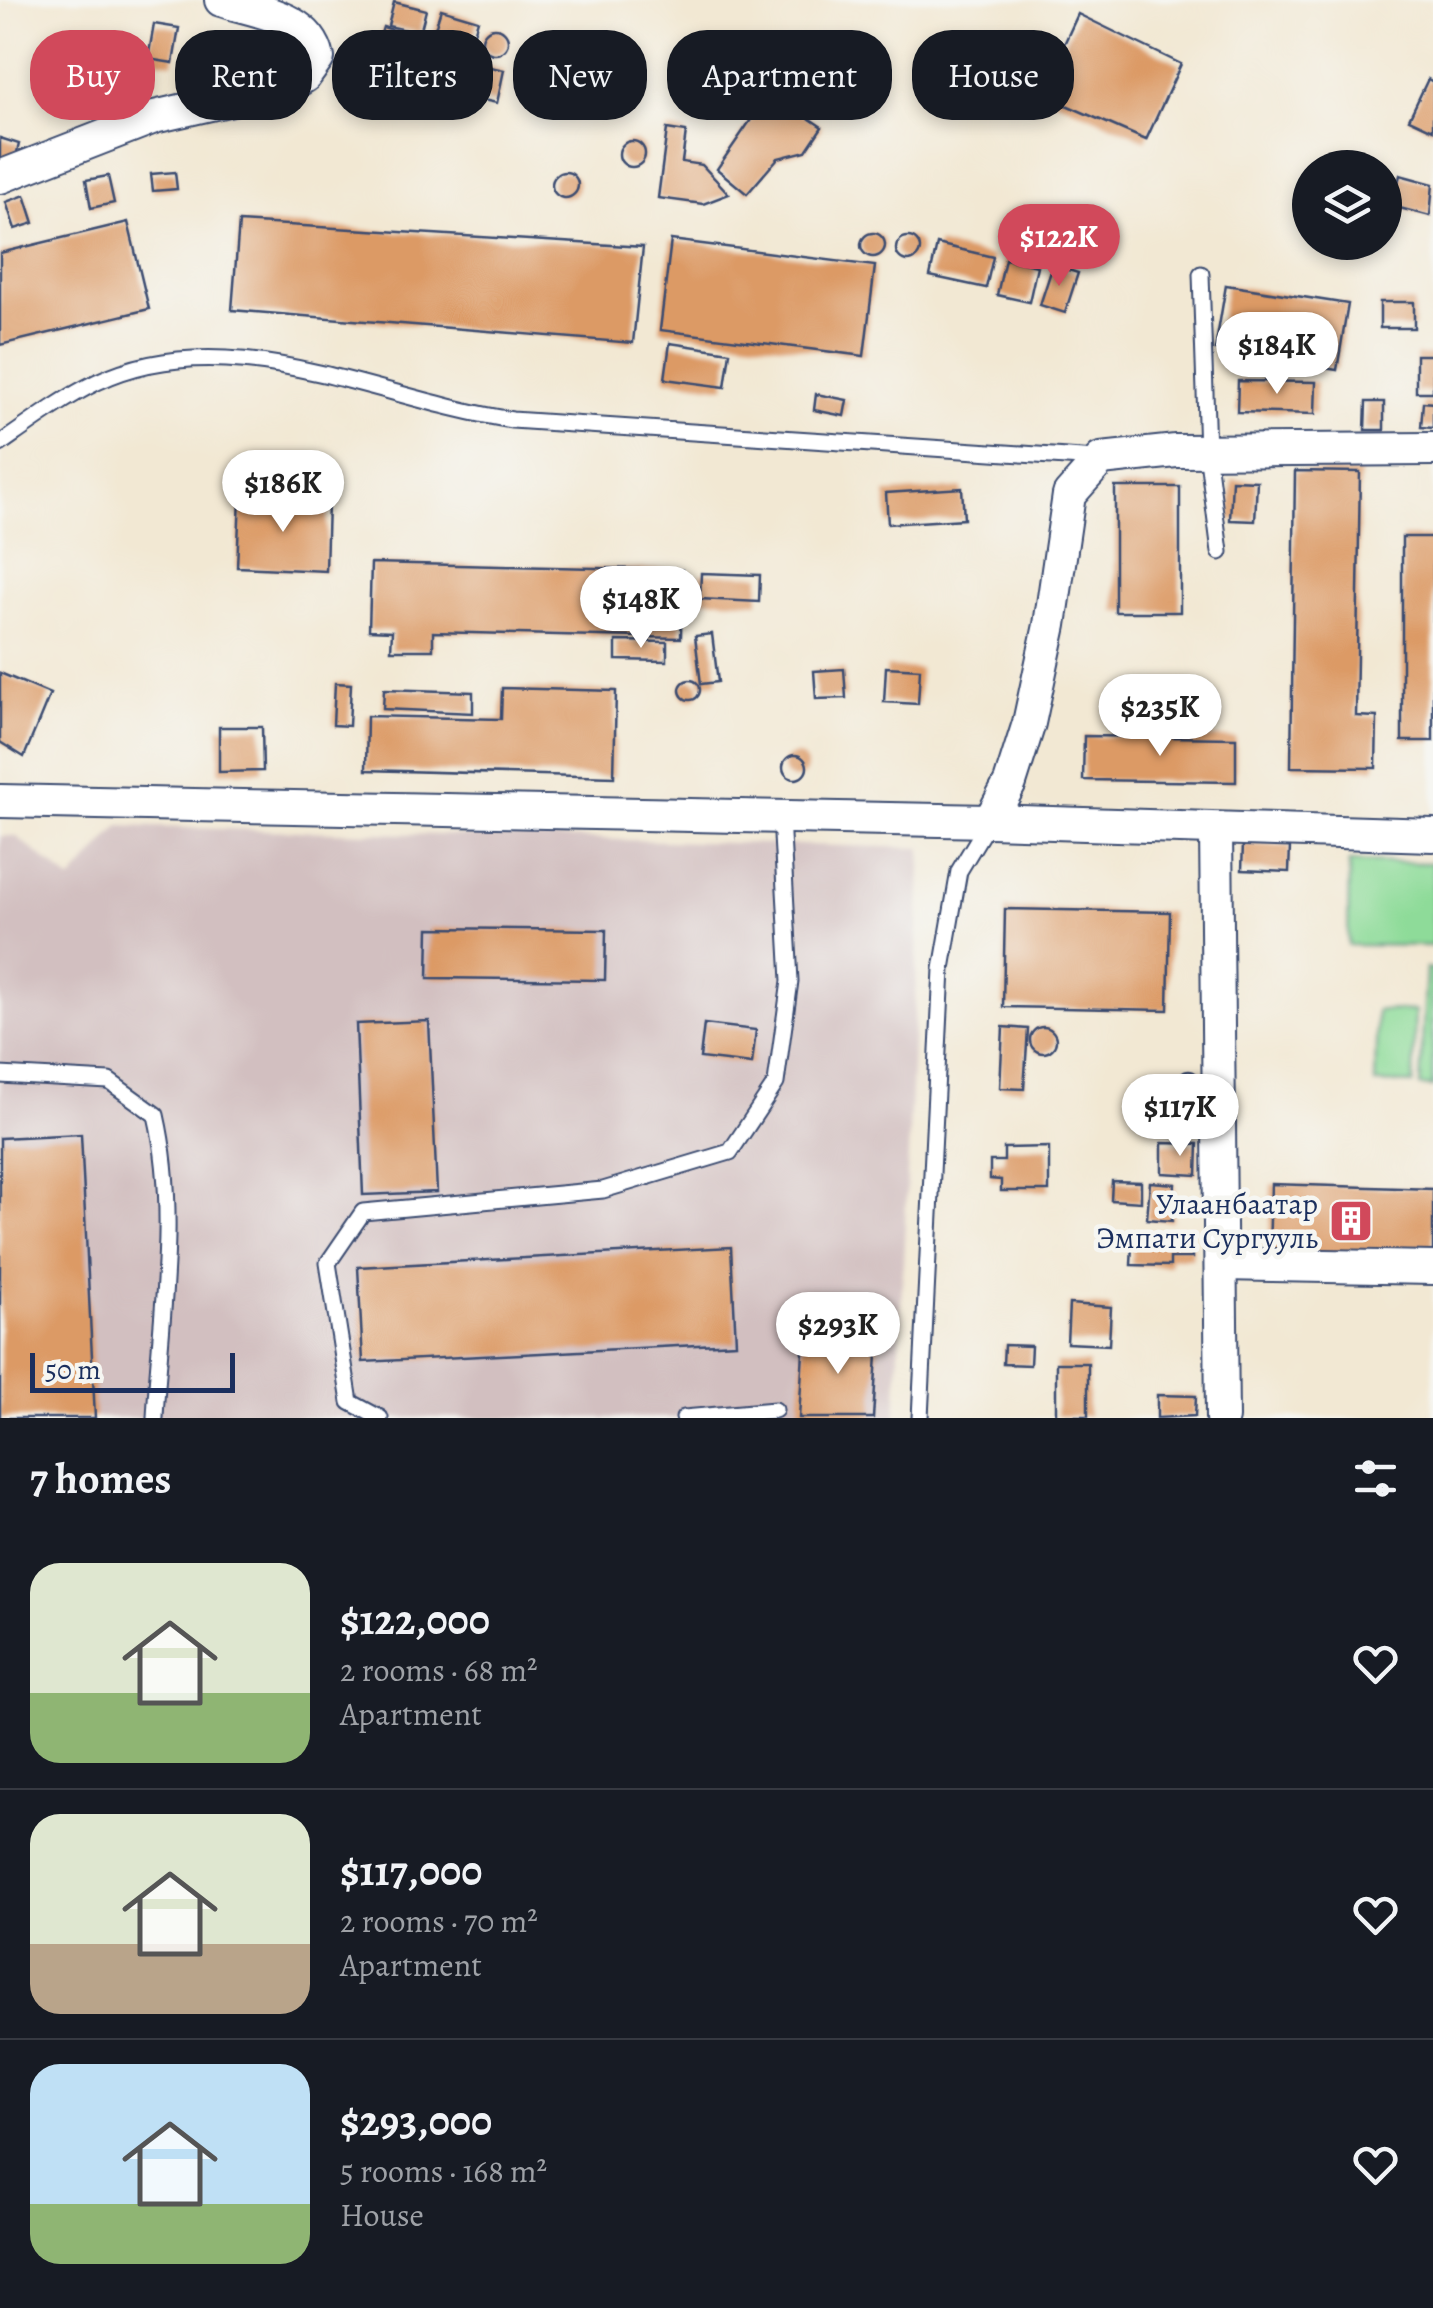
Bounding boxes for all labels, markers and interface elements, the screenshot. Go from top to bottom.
chip: Buy [30,30,155,120]
chip: Rent [175,30,312,120]
chip: Filters [332,30,493,120]
chip: New [513,30,647,120]
chip: Apartment [667,30,892,120]
chip: House [912,30,1074,120]
map controls [1292,150,1402,260]
button: layers [1292,150,1402,260]
pin: $122K [989,204,1129,289]
text: $122K [1020,214,1098,258]
pin: $184K [1207,312,1347,397]
text: $184K [1238,322,1316,366]
pin: $186K [213,450,353,535]
text: $186K [244,460,322,504]
pin: $148K [571,566,711,651]
text: $148K [602,576,680,620]
pin: $235K [1090,674,1230,759]
text: $235K [1121,684,1199,728]
pin: $117K [1110,1074,1250,1159]
text: $117K [1144,1084,1216,1128]
place label: Улаанбаатар Эмпати Сургууль [1096,1184,1318,1258]
building icon: Улаанбаатар Эмпати Сургууль [1328,1198,1374,1244]
pin: $293K [768,1292,908,1377]
text: $293K [798,1302,878,1346]
scale bar [30,1348,235,1392]
text: 50 m [45,1351,101,1389]
text: 7 homes [30,1450,171,1507]
icon: filters [1348,1451,1403,1506]
text: $122,000 [340,1591,490,1648]
icon: home [110,1603,230,1723]
icon: heart [1348,1636,1403,1691]
text: 2 rooms · 68 m² [340,1648,538,1692]
text: Apartment [340,1692,482,1736]
text: $117,000 [340,1842,482,1899]
icon: home [110,1854,230,1974]
icon: heart [1348,1887,1403,1942]
text: 2 rooms · 70 m² [340,1899,538,1943]
text: Apartment [340,1943,482,1987]
text: $293,000 [340,2092,492,2149]
icon: home [110,2104,230,2224]
icon: heart [1348,2137,1403,2192]
text: 5 rooms · 168 m² [340,2149,547,2193]
text: House [340,2193,424,2237]

